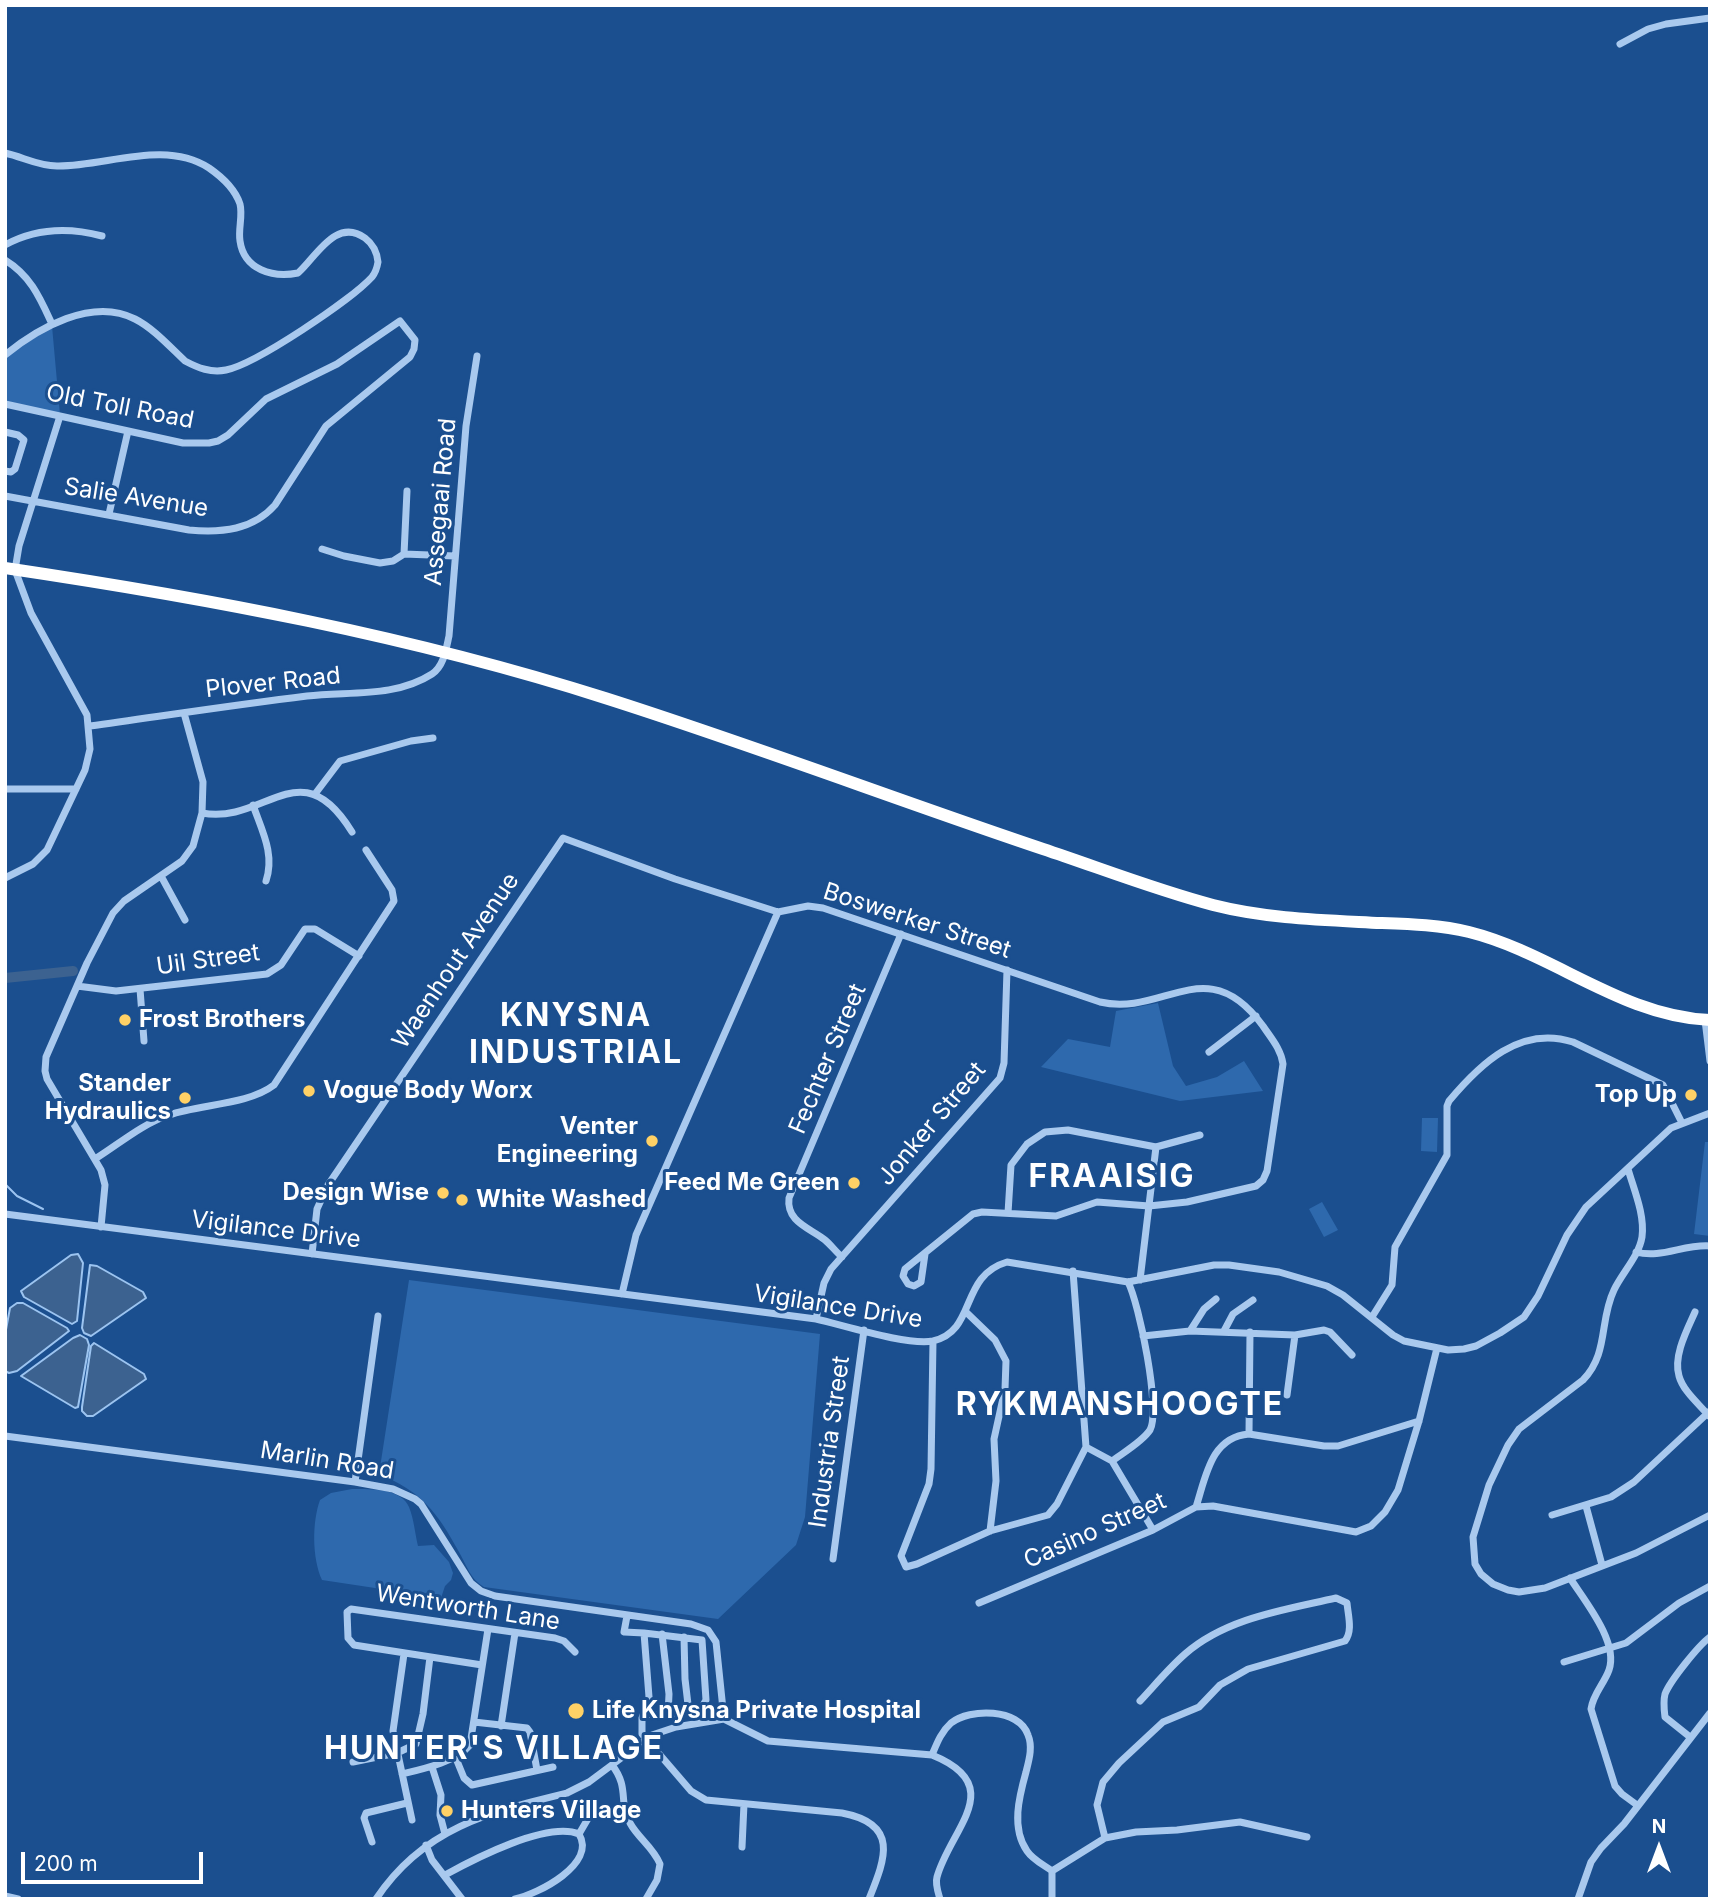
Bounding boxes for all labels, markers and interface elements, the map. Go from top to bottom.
street label: Old Toll Road [44,379,196,435]
street label: Assegaai Road [419,417,463,587]
street label: Salie Avenue [62,472,210,524]
street label: Plover Road [204,662,342,704]
street label: Waenhout Avenue [387,868,525,1054]
street label: Boswerker Street [820,877,1014,965]
street label: Uil Street [155,939,261,981]
street label: Fechter Street [783,980,873,1138]
district label: KNYSNA INDUSTRIAL [470,997,682,1072]
place label: Frost Brothers [139,1006,306,1034]
marker: Frost Brothers [117,1012,133,1028]
street label: Jonker Street [872,1056,992,1192]
place label: Stander Hydraulics [45,1070,171,1126]
place label: Vogue Body Worx [323,1077,533,1105]
place label: Top Up [1595,1081,1677,1109]
marker: Vogue Body Worx [301,1083,317,1099]
marker: Top Up [1683,1087,1699,1103]
marker: Stander Hydraulics [177,1090,193,1106]
place label: Venter Engineering [497,1113,638,1169]
marker: Venter Engineering [644,1133,660,1149]
district label: FRAAISIG [1030,1158,1194,1196]
place label: Feed Me Green [664,1169,840,1197]
marker: Feed Me Green [846,1175,862,1191]
place label: Design Wise [282,1179,429,1207]
marker: Design Wise [435,1185,451,1201]
place label: White Washed [476,1186,646,1214]
marker: White Washed [454,1192,470,1208]
street label: Vigilance Drive [190,1205,362,1255]
street label: Vigilance Drive [752,1279,924,1335]
street label: Industria Street [804,1354,856,1530]
district label: RYKMANSHOOGTE [957,1386,1283,1424]
street label: Marlin Road [258,1436,396,1486]
street label: Casino Street [1019,1487,1171,1575]
street label: Wentworth Lane [374,1579,562,1637]
place label: Life Knysna Private Hospital [592,1697,921,1725]
marker: Life Knysna Private Hospital [566,1701,586,1721]
district label: HUNTER'S VILLAGE [326,1730,662,1768]
place label: Hunters Village [461,1797,641,1825]
marker: Hunters Village [439,1803,455,1819]
north arrow [1624,1813,1694,1883]
text: N [1652,1815,1666,1838]
scale bar [24,1838,206,1882]
text: 200 m [34,1851,98,1876]

